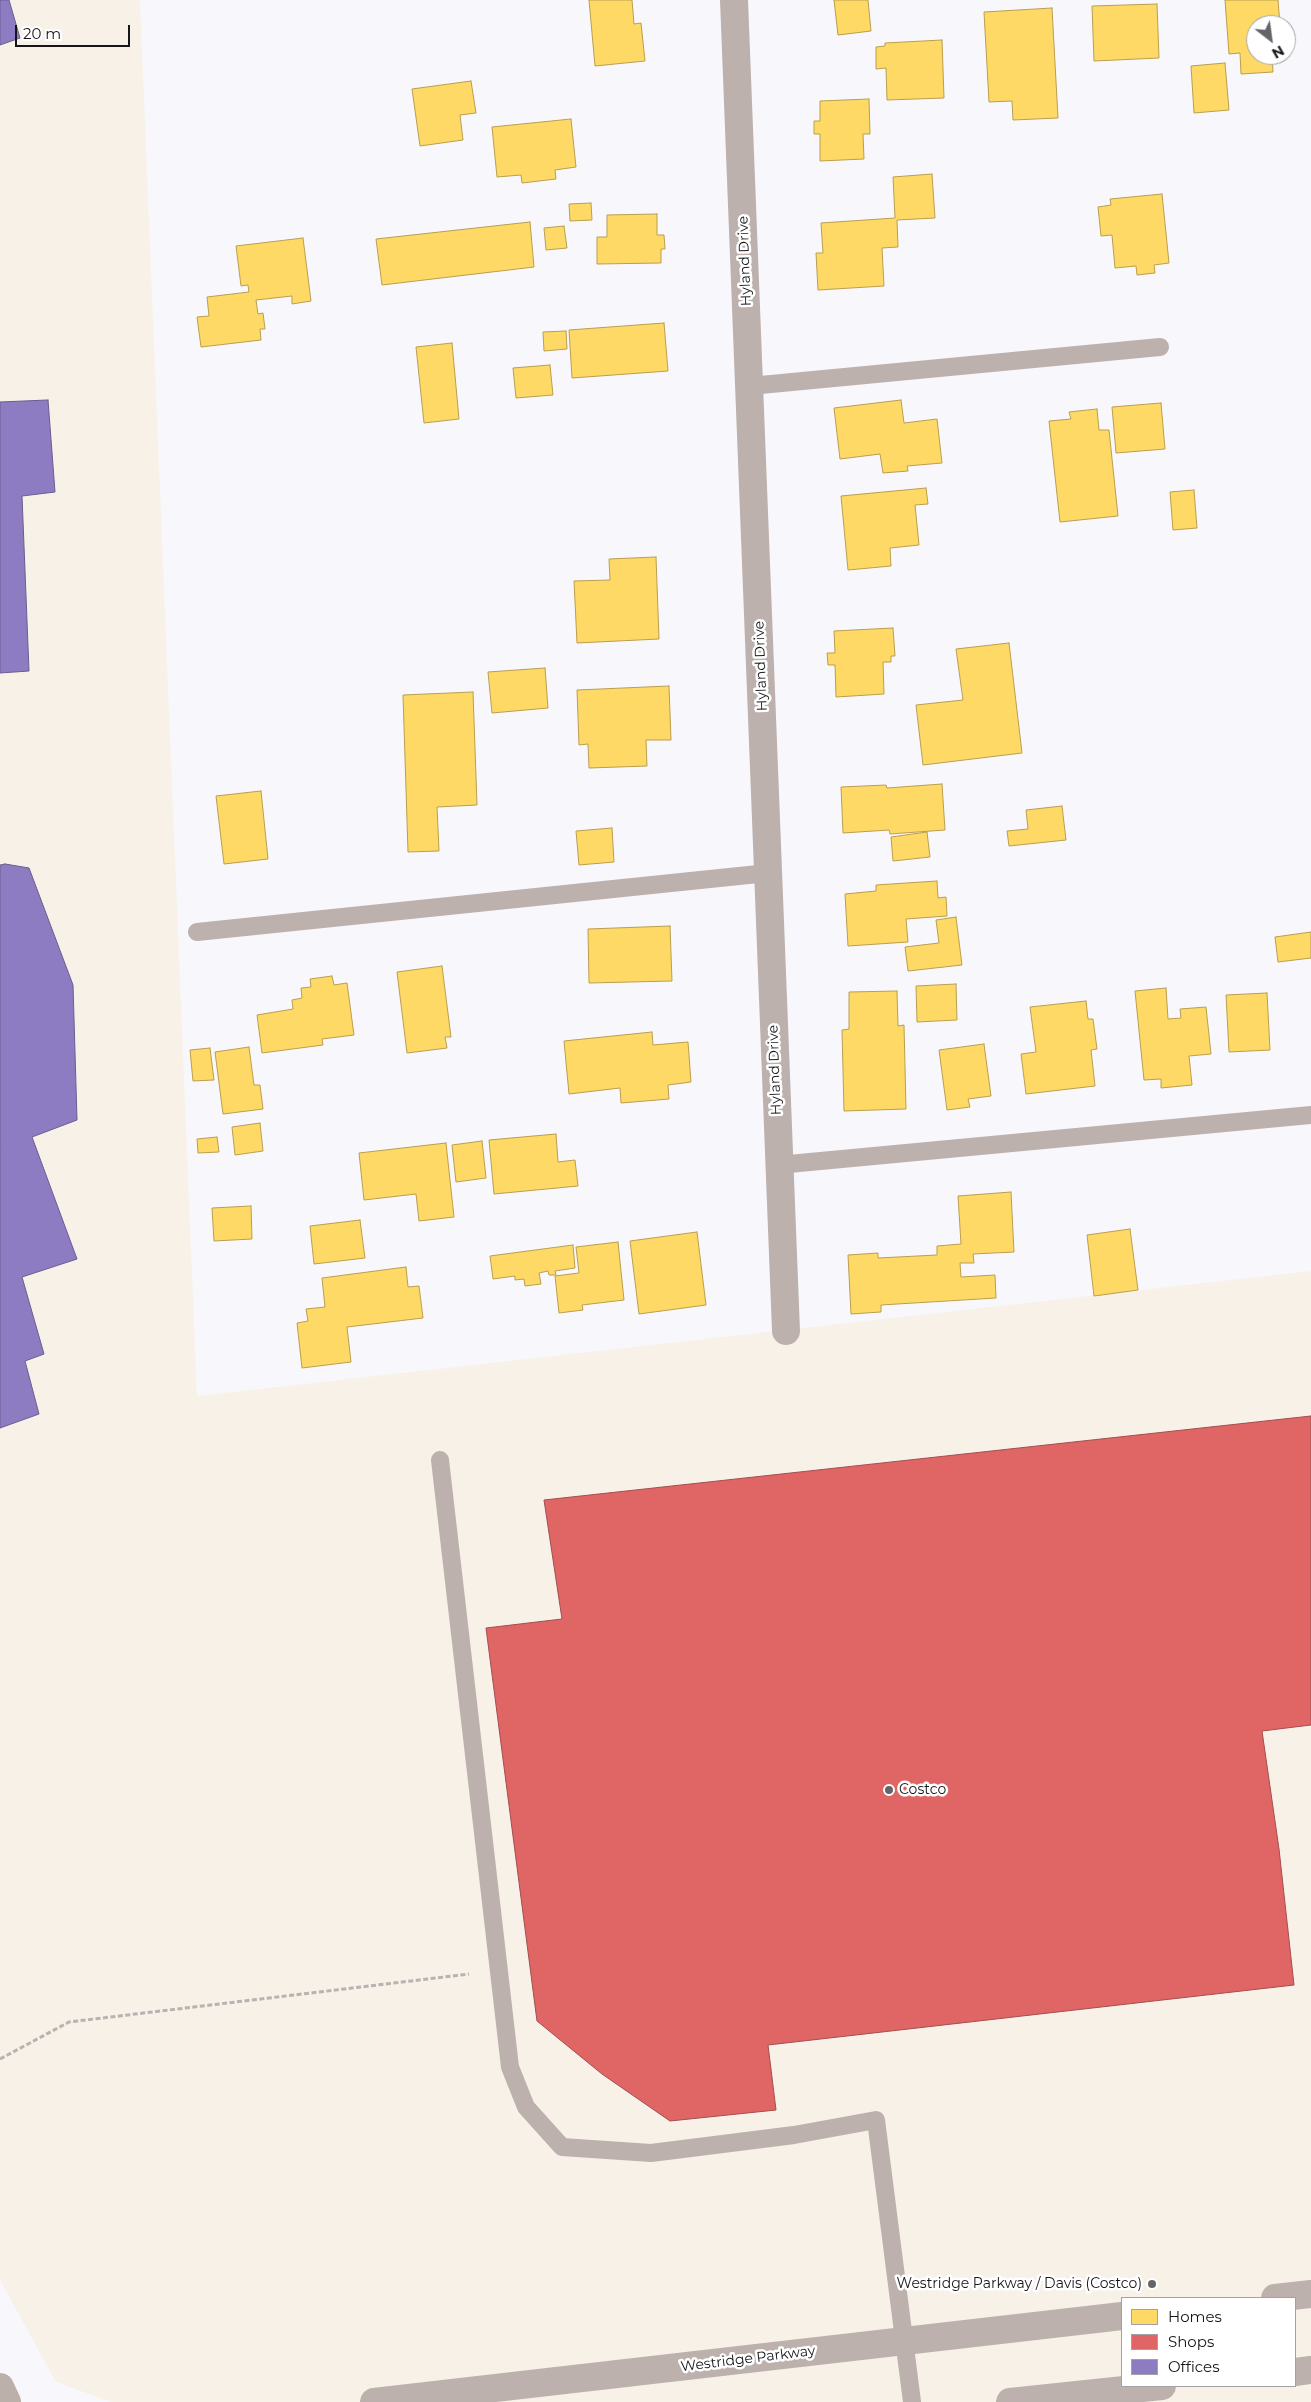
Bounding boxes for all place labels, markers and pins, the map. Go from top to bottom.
place label: Costco [899,1782,946,1798]
marker: Costco [883,1784,895,1796]
place label: Westridge Parkway / Davis (Costco) [897,2276,1142,2292]
marker: Westridge Parkway / Davis (Costco) [1146,2278,1158,2290]

